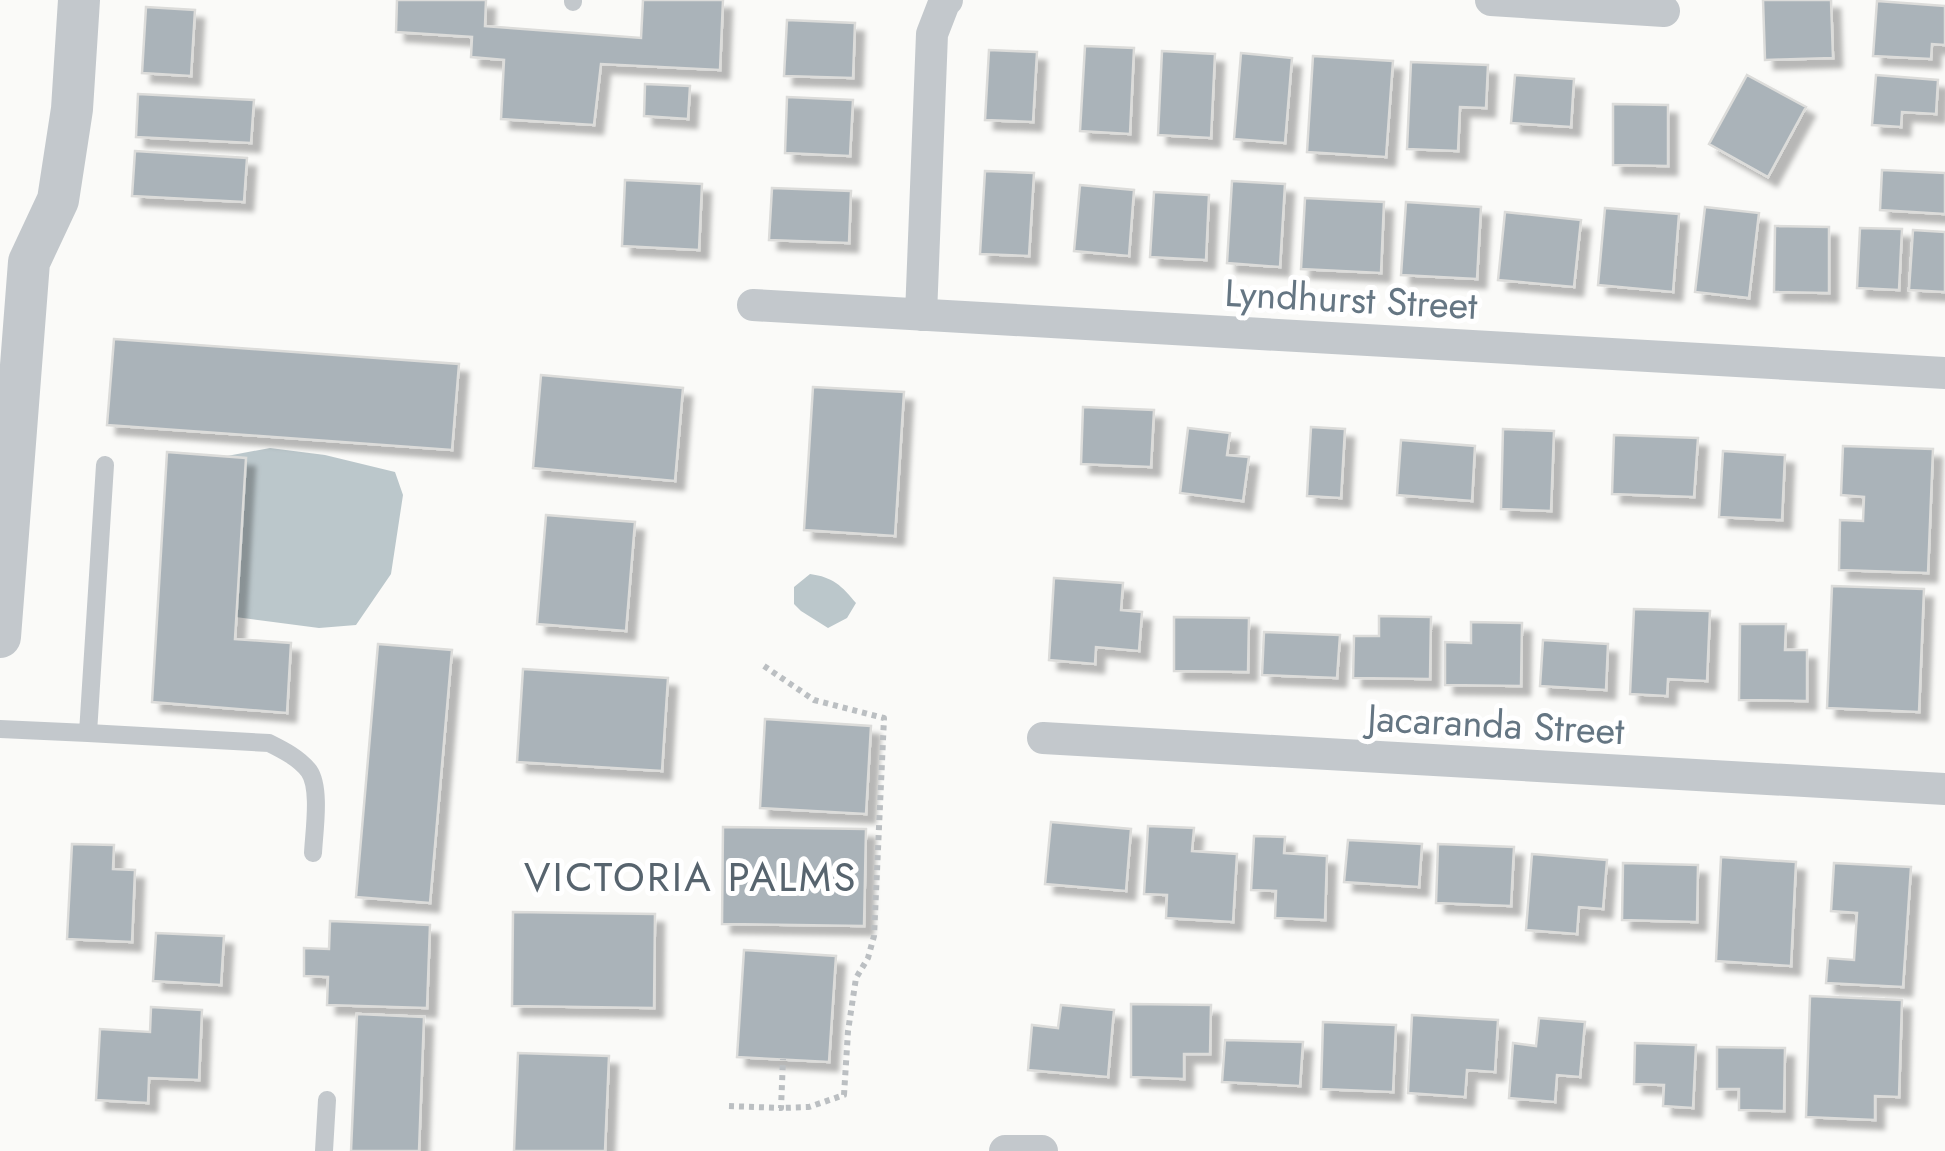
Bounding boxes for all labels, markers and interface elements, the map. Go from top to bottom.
street label: Lyndhurst Street [1223,265,1479,333]
street label: Jacaranda Street [1361,690,1626,758]
district label: VICTORIA PALMS [524,848,858,906]

